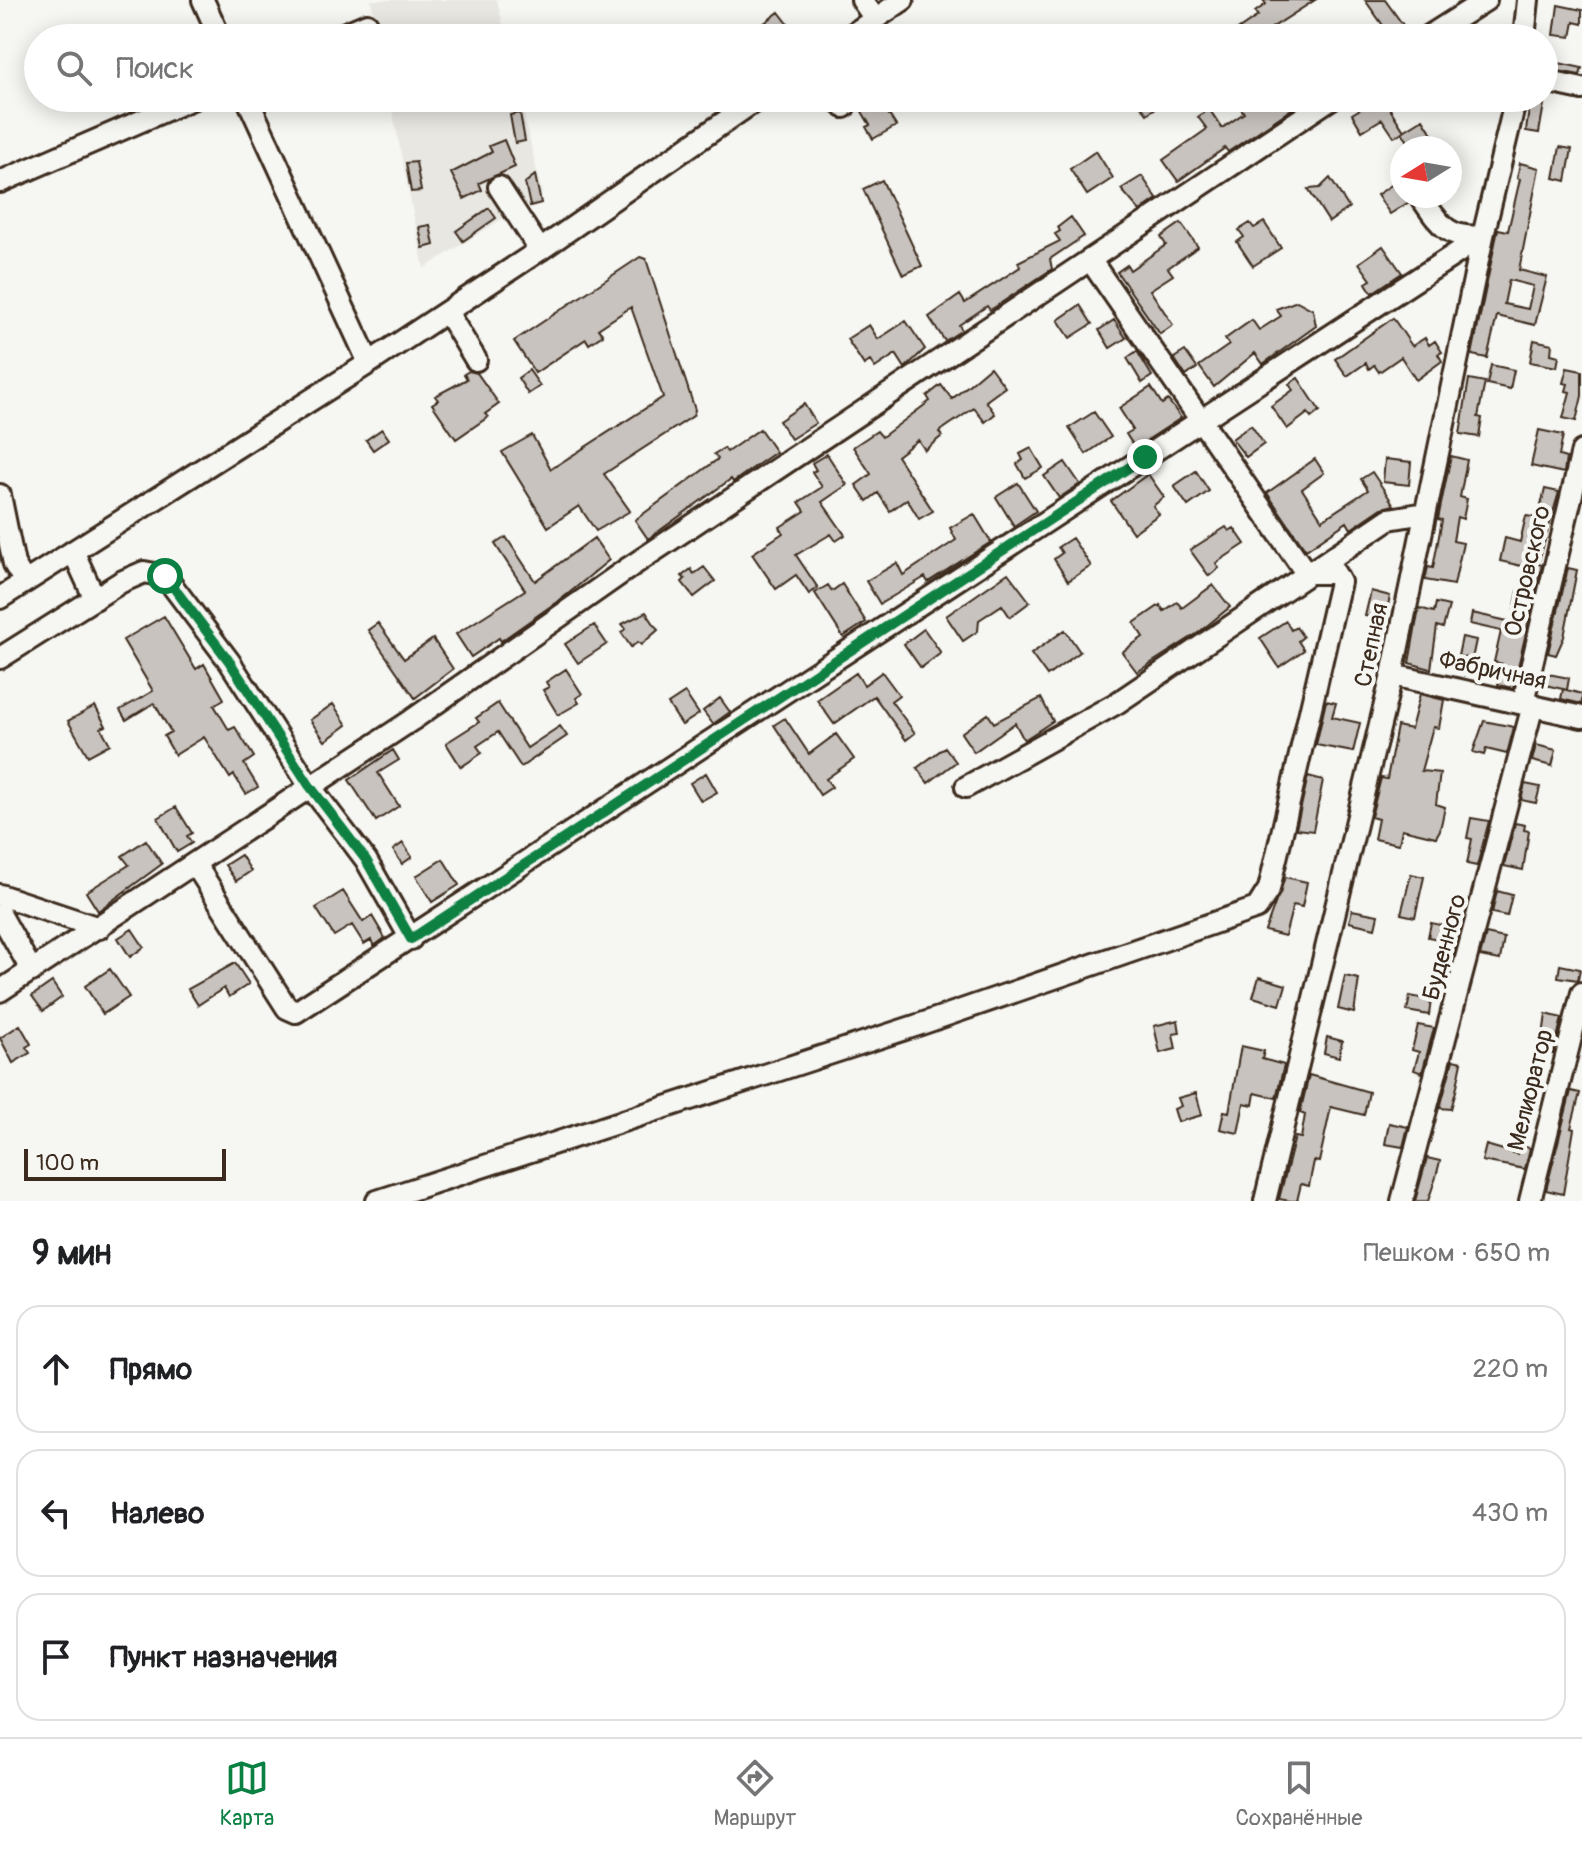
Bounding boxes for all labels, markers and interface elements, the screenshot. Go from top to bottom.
search box [24,24,1558,112]
icon: search [52,46,96,90]
text: Поиск [116,50,194,87]
north arrow [1390,136,1462,208]
route end [1127,439,1163,475]
street label: Островского [1498,503,1557,639]
route start [147,558,183,594]
street label: Степная [1348,600,1395,690]
street label: Фабричная [1437,645,1549,696]
street label: Буденного [1416,891,1473,1003]
street label: Мелиоратор [1501,1026,1560,1154]
scale bar [24,1145,226,1181]
text: 100 m [36,1149,99,1177]
text: 9 мин [32,1232,111,1275]
text: Пешком · 650 m [1363,1237,1550,1269]
icon: ahead [34,1347,78,1391]
text: Прямо [110,1351,192,1388]
text: 220 m [1472,1353,1548,1385]
icon: left [34,1491,78,1535]
text: Налево [110,1495,204,1532]
text: 430 m [1472,1497,1548,1529]
icon: arrive [34,1635,78,1679]
text: Пункт назначения [110,1639,337,1676]
tab: Карта [220,1756,274,1832]
tab: Маршрут [713,1756,796,1832]
tab: Сохранённые [1236,1756,1362,1832]

